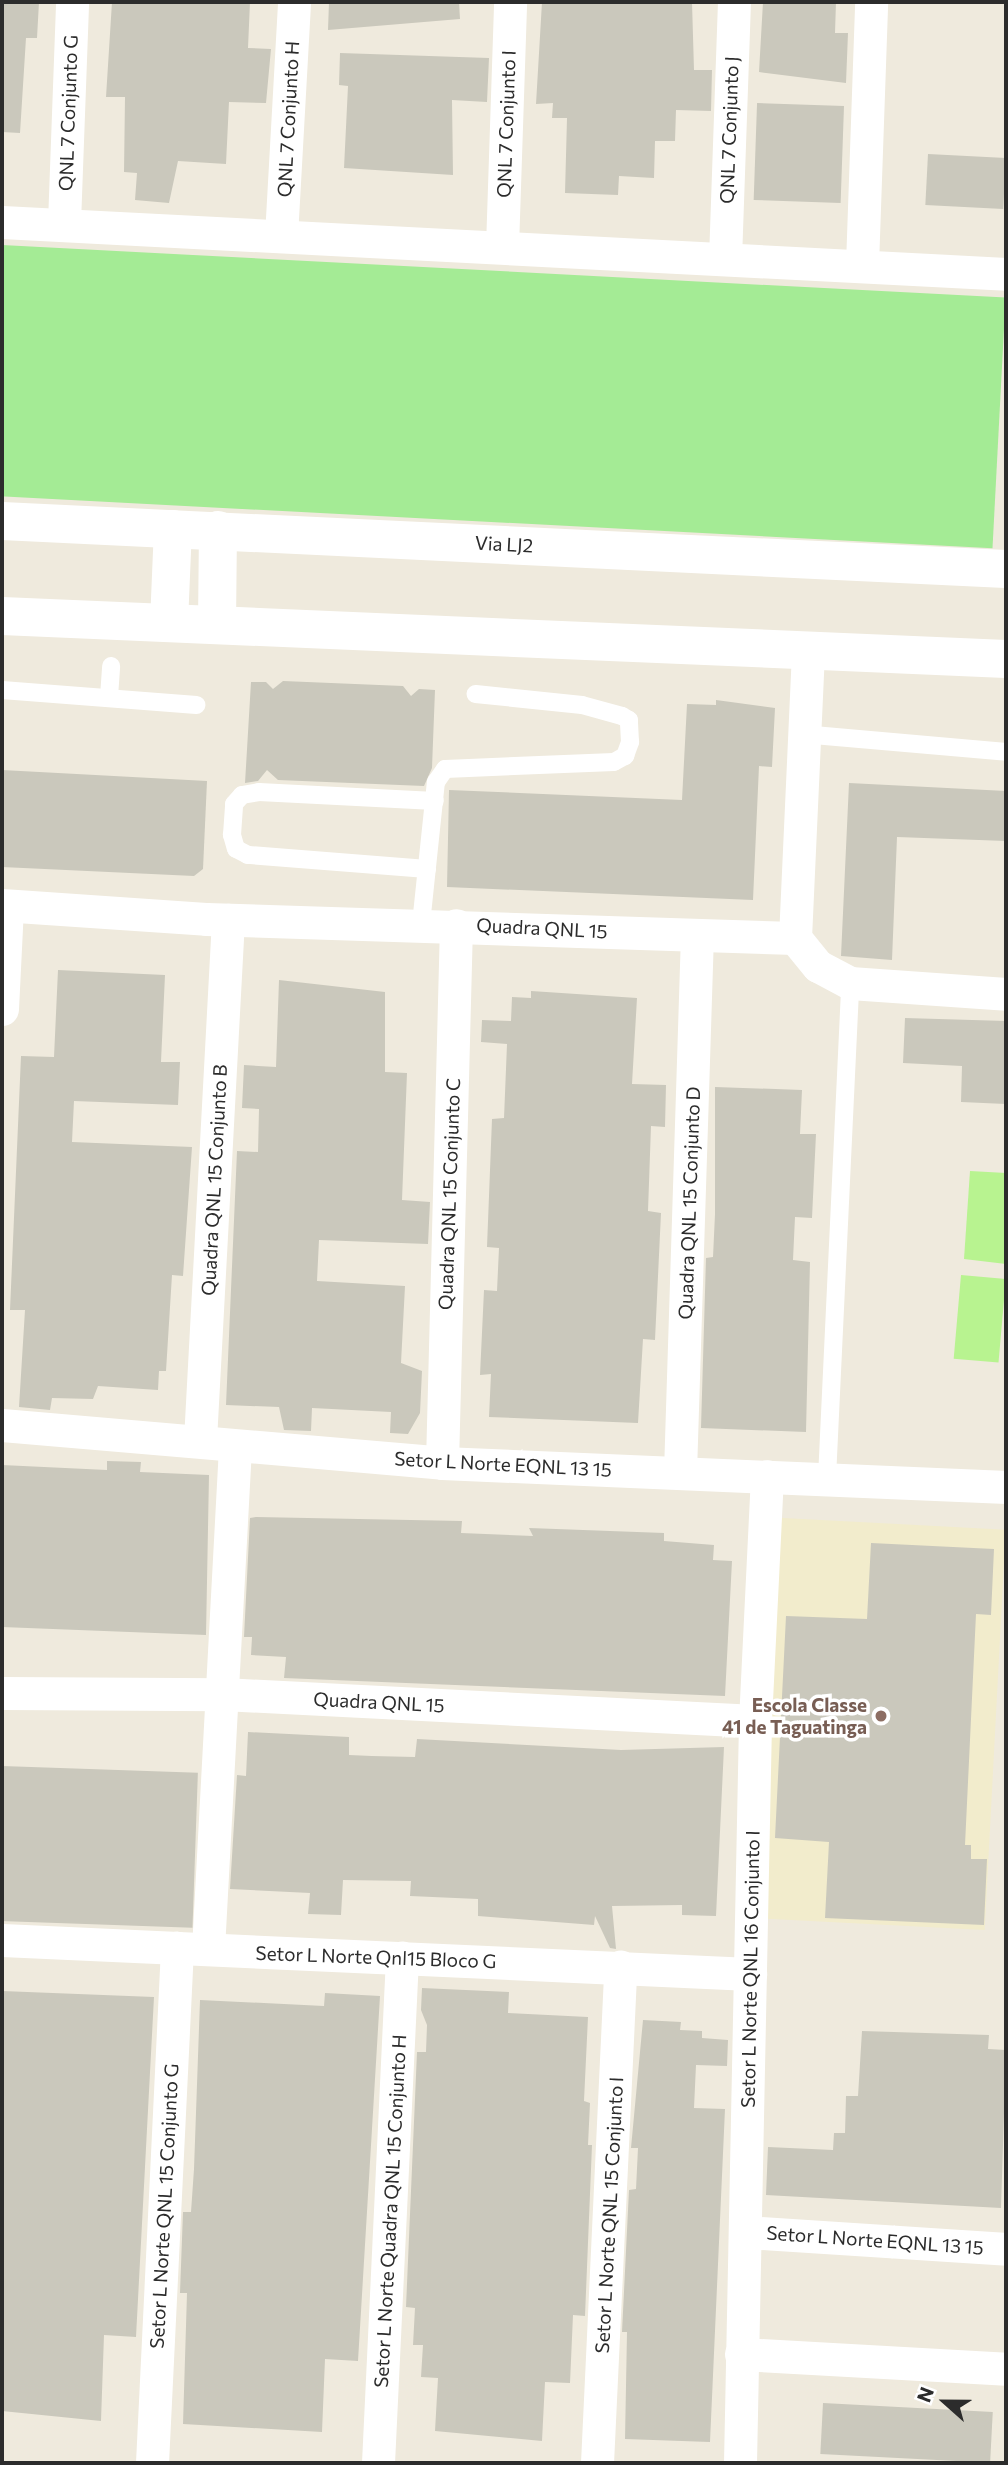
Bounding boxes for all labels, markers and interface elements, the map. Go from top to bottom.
street label: QNL 7 Conjunto G [54,35,82,191]
street label: QNL 7 Conjunto H [273,40,303,198]
street label: QNL 7 Conjunto I [492,50,520,198]
street label: QNL 7 Conjunto J [715,56,743,204]
street label: Via LJ2 [474,531,534,557]
street label: Quadra QNL 15 [476,913,608,943]
street label: Quadra QNL 15 Conjunto B [197,1064,231,1296]
street label: Quadra QNL 15 Conjunto C [434,1078,464,1310]
street label: Quadra QNL 15 Conjunto D [674,1086,704,1320]
street label: Setor L Norte EQNL 13 15 [394,1447,612,1481]
street label: Quadra QNL 15 [313,1687,445,1717]
place label: Escola Classe 41 de Taguatinga [722,1694,867,1738]
marker: Escola Classe 41 de Taguatinga [873,1708,889,1724]
street label: Setor L Norte QNL 16 Conjunto I [736,1830,764,2108]
street label: Setor L Norte Qnl15 Bloco G [255,1941,497,1973]
street label: Setor L Norte Quadra QNL 15 Conjunto H [369,2034,411,2388]
street label: Setor L Norte QNL 15 Conjunto G [145,2063,183,2349]
street label: Setor L Norte QNL 15 Conjunto I [590,2076,628,2354]
street label: Setor L Norte EQNL 13 15 [766,2221,984,2259]
north arrow [910,2367,980,2437]
text: N [912,2384,938,2405]

